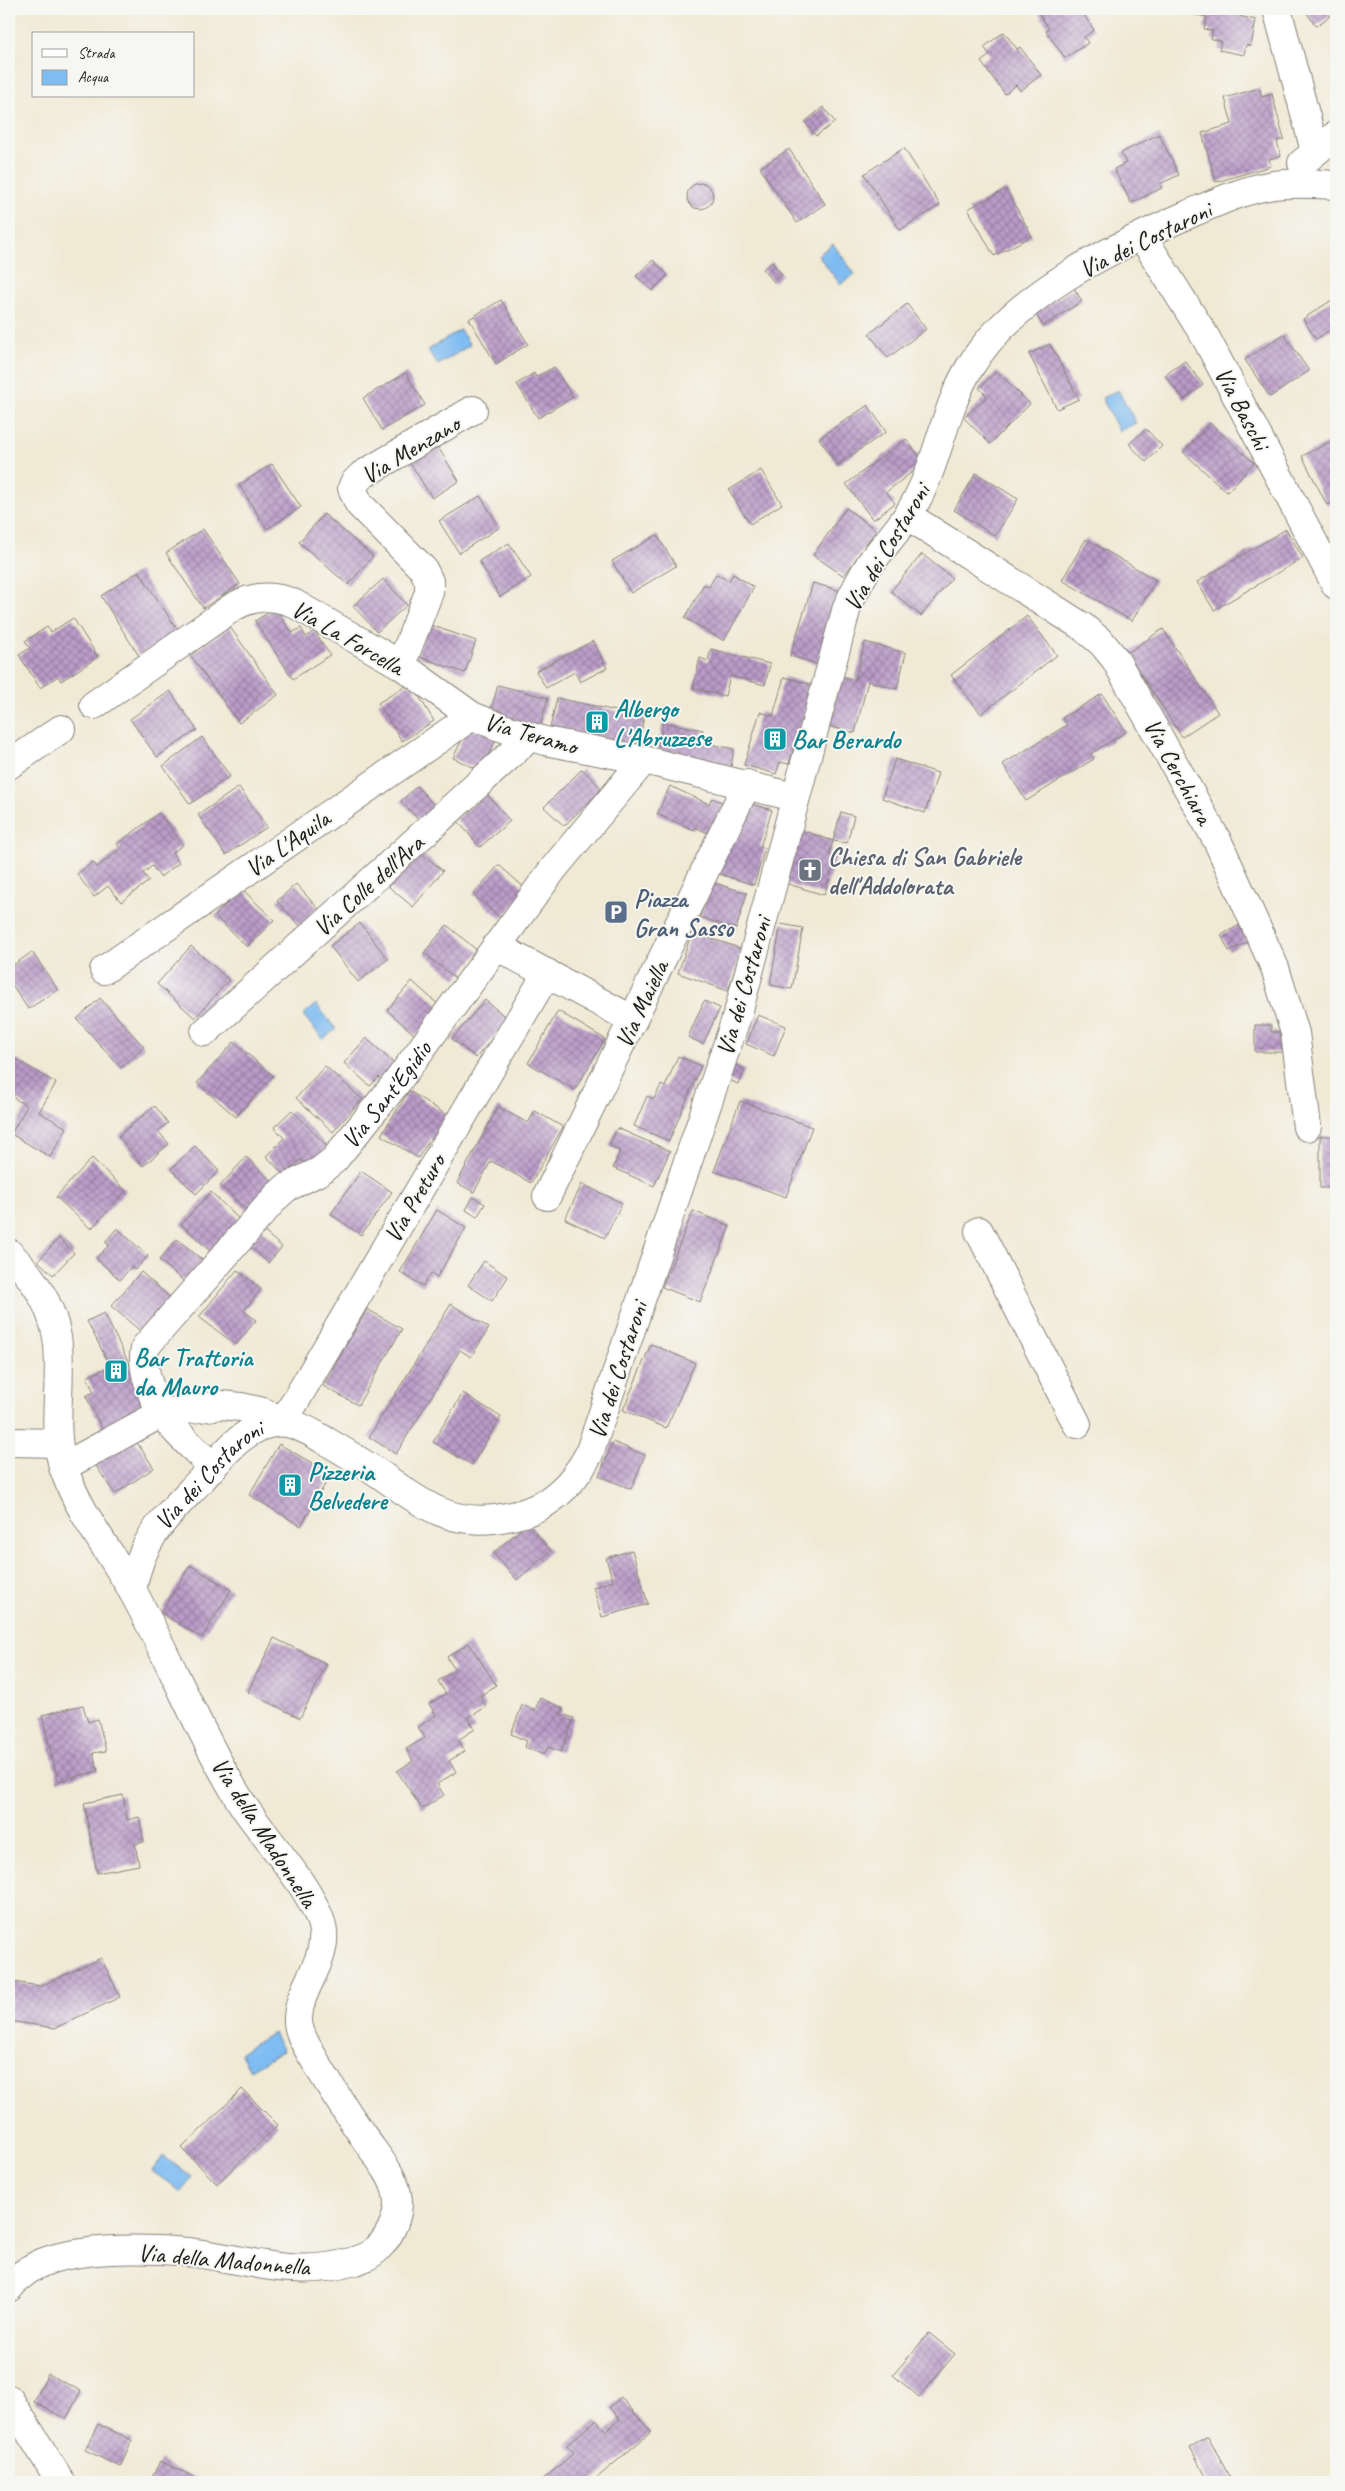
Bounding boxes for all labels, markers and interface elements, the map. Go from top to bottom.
legend [32,32,195,98]
text: Strada [78,44,115,63]
text: Acqua [78,68,109,87]
street label: Via dei Costaroni [1074,193,1220,286]
street label: Via Baschi [1207,361,1279,458]
street label: Via Menzano [355,406,468,492]
street label: Via dei Costaroni [836,475,939,617]
street label: Via La Forcella [286,593,412,684]
place label: Albergo L'Abruzzese [614,693,713,754]
street label: Via Teramo [481,705,584,763]
building icon: Albergo L'Abruzzese [584,709,610,735]
street label: Via Cerchiara [1136,713,1222,832]
place label: Bar Berardo [792,724,902,756]
building icon: Bar Berardo [762,726,788,752]
street label: Via L'Aquila [239,801,339,885]
street label: Via Colle dell'Ara [307,826,432,944]
place label: Chiesa di San Gabriele dell'Addolorata [828,841,1022,902]
church icon: Chiesa di San Gabriele dell'Addolorata [797,857,823,883]
place label: Piazza Gran Sasso [634,883,735,944]
parking icon: Piazza Gran Sasso [603,899,629,925]
street label: Via dei Costaroni [709,910,780,1059]
street label: Via Maiella [608,953,677,1053]
street label: Via Sant'Egidio [335,1034,440,1155]
street label: Via Preturo [377,1146,455,1248]
street label: Via dei Costaroni [581,1294,656,1443]
place label: Bar Trattoria da Mauro [134,1342,254,1403]
building icon: Bar Trattoria da Mauro [103,1358,129,1384]
street label: Via dei Costaroni [147,1411,271,1536]
place label: Pizzeria Belvedere [308,1456,389,1517]
building icon: Pizzeria Belvedere [277,1472,303,1498]
street label: Via della Madonnella [204,1752,326,1915]
street label: Via della Madonnella [137,2237,313,2284]

